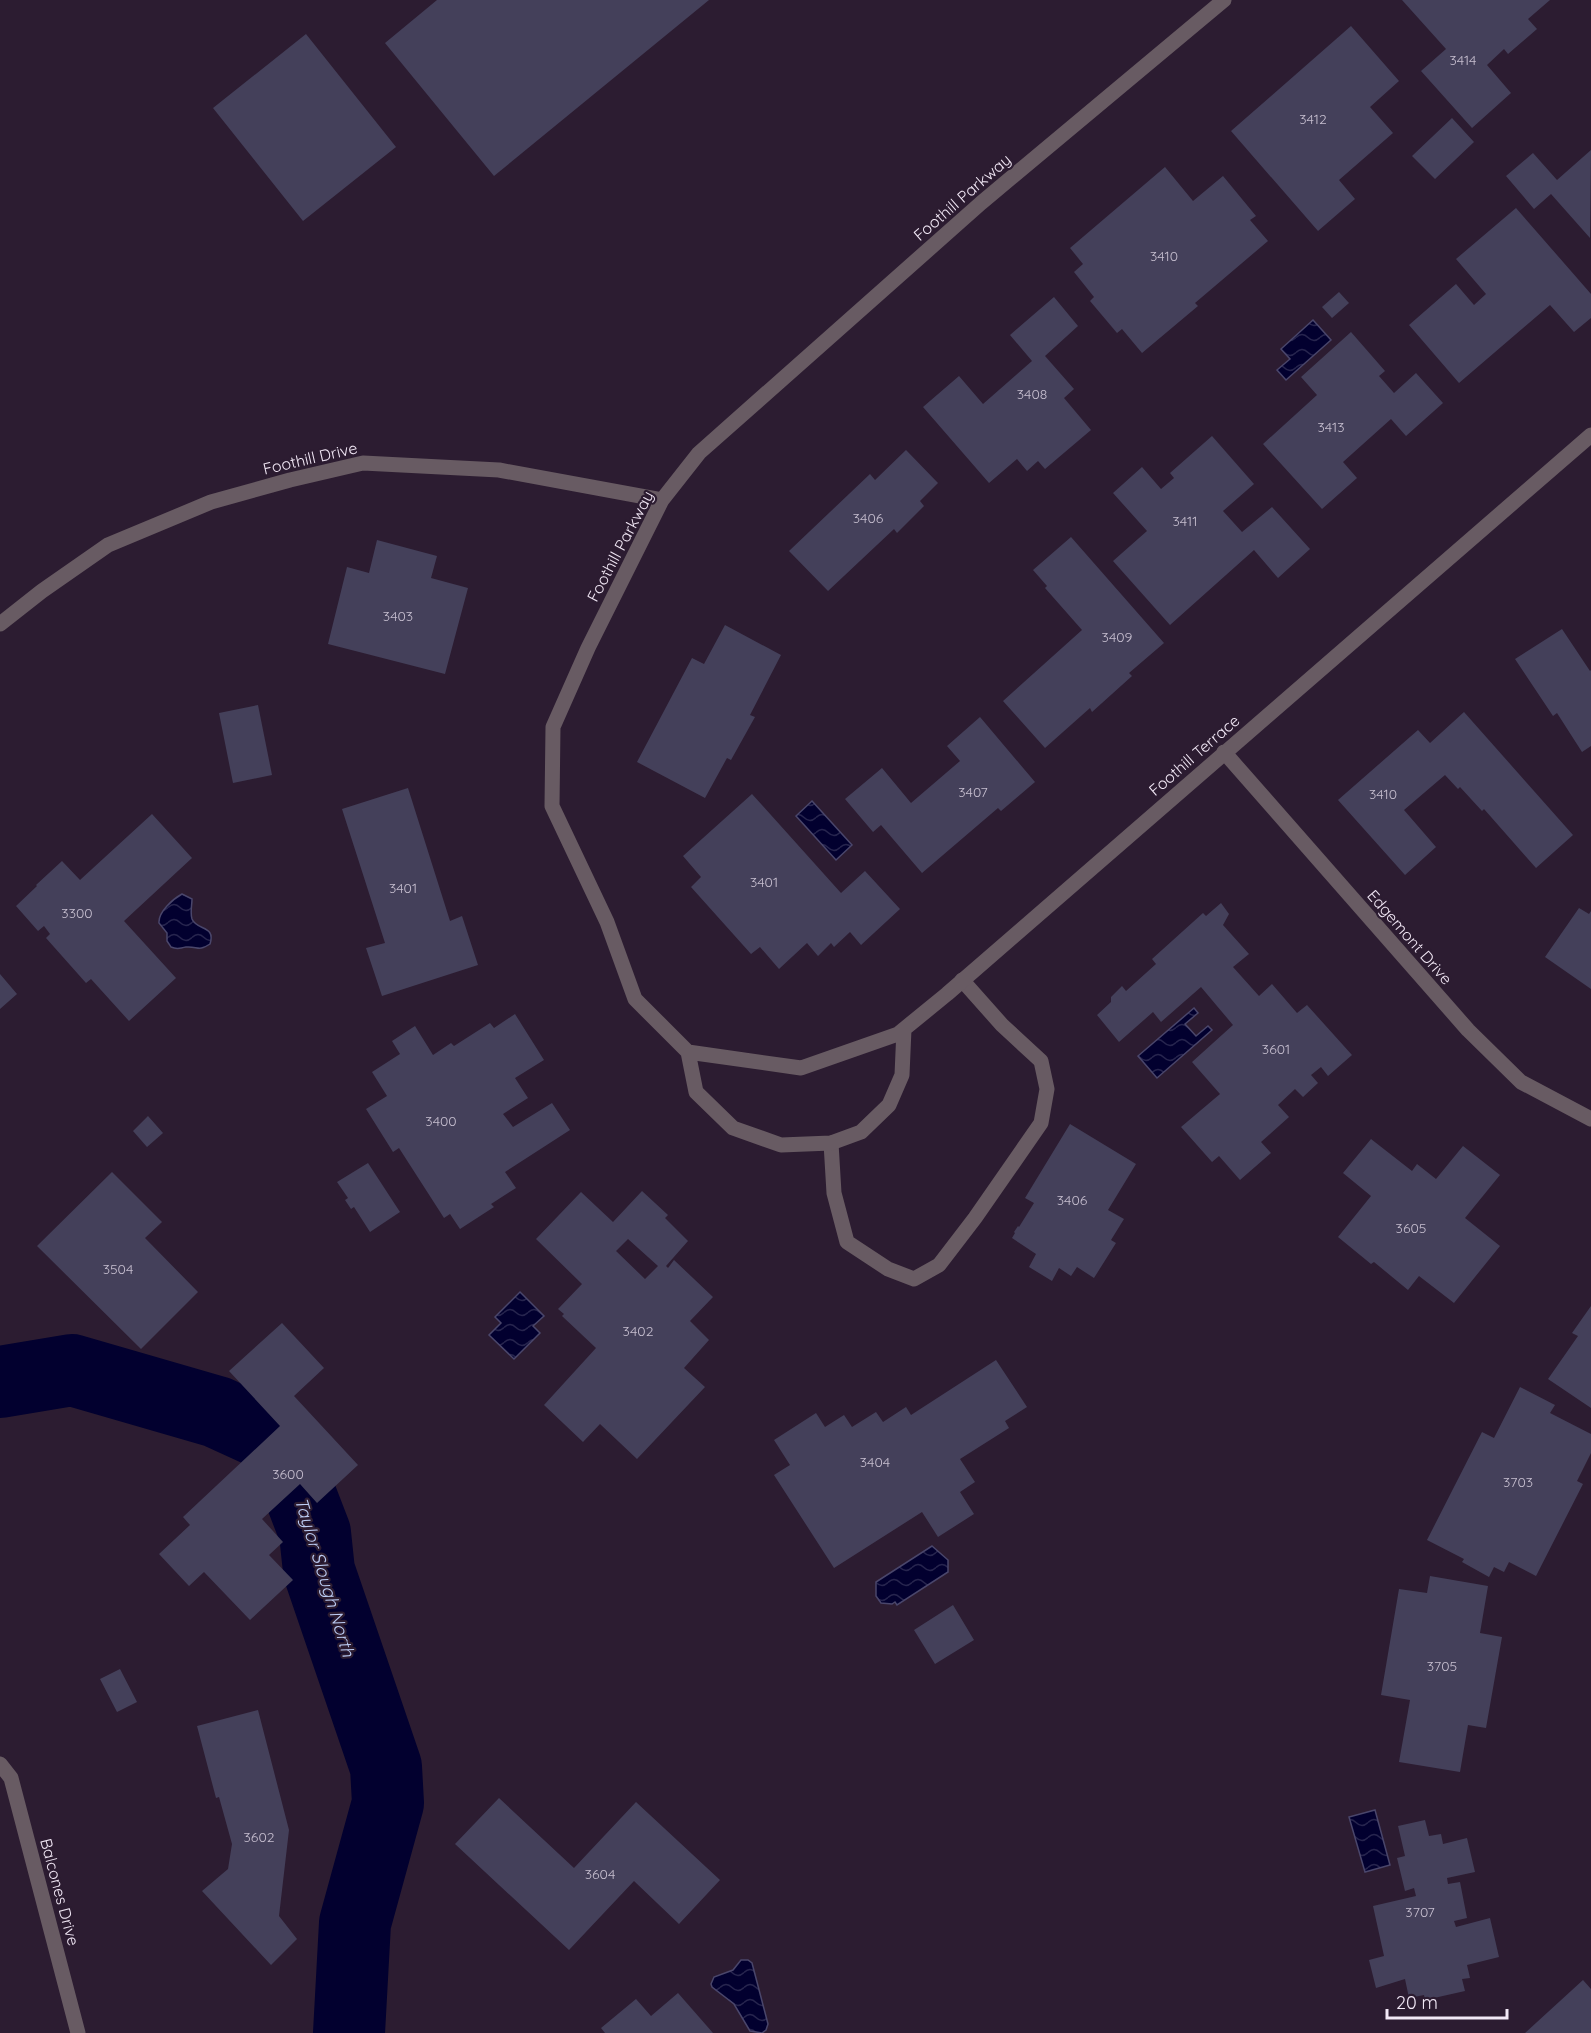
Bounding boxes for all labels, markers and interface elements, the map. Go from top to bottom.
house number: 3414 [1450,51,1476,69]
house number: 3412 [1299,110,1327,128]
street label: Foothill Parkway [909,149,1015,245]
house number: 3410 [1150,247,1178,265]
house number: 3408 [1017,385,1047,403]
house number: 3413 [1317,418,1345,436]
street label: Foothill Drive [261,437,359,479]
street label: Foothill Parkway [582,487,658,605]
house number: 3406 [853,509,884,527]
house number: 3411 [1173,512,1197,530]
house number: 3403 [383,607,413,625]
house number: 3409 [1102,628,1133,646]
street label: Foothill Terrace [1145,710,1243,800]
house number: 3407 [958,783,988,801]
house number: 3410 [1369,785,1397,803]
house number: 3401 [750,873,778,891]
house number: 3401 [389,879,417,897]
street label: Edgemont Drive [1363,885,1457,989]
house number: 3300 [61,904,93,922]
house number: 3601 [1262,1040,1290,1058]
house number: 3400 [425,1112,457,1130]
house number: 3406 [1057,1191,1088,1209]
house number: 3605 [1396,1219,1426,1237]
house number: 3504 [103,1260,133,1278]
house number: 3402 [623,1322,654,1340]
house number: 3404 [860,1453,890,1471]
house number: 3600 [272,1465,304,1483]
house number: 3703 [1503,1473,1533,1491]
water label: Taylor Slough North [290,1495,360,1660]
house number: 3705 [1427,1657,1457,1675]
house number: 3602 [244,1828,275,1846]
street label: Balcones Drive [36,1836,84,1948]
house number: 3604 [585,1865,615,1883]
house number: 3707 [1405,1903,1435,1921]
scale bar [1387,1982,1507,2020]
text: 20 m [1396,1991,1438,2014]

